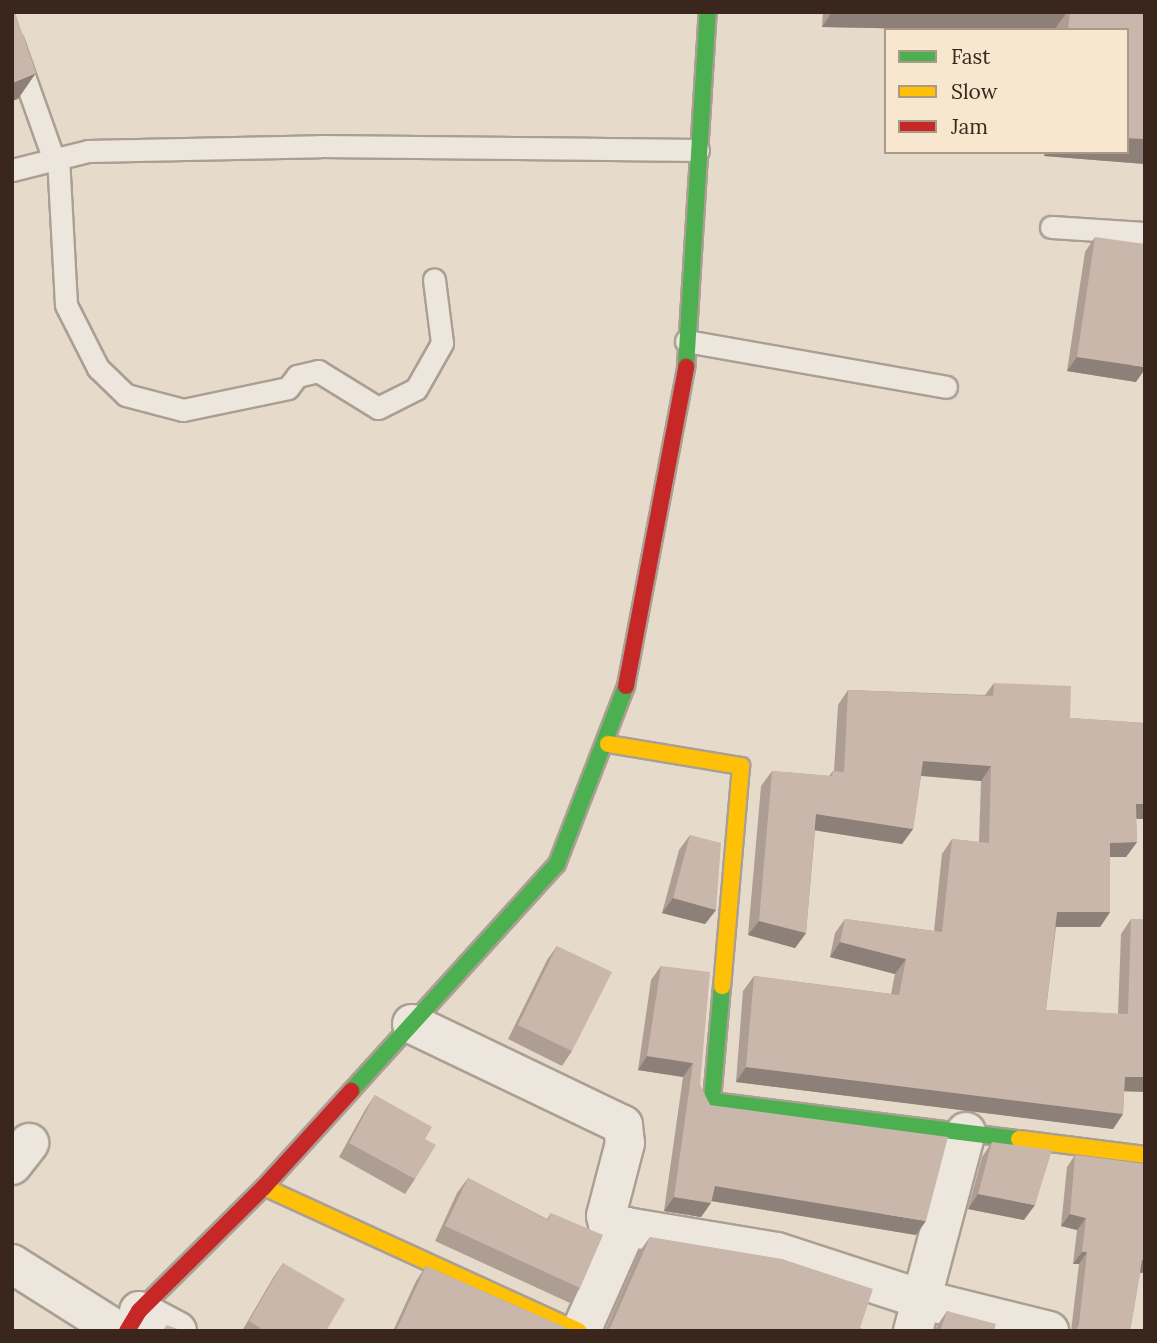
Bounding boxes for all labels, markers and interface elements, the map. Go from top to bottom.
legend [884,28,1129,154]
text: Fast [951,43,990,70]
text: Slow [951,78,998,105]
text: Jam [951,113,988,140]

